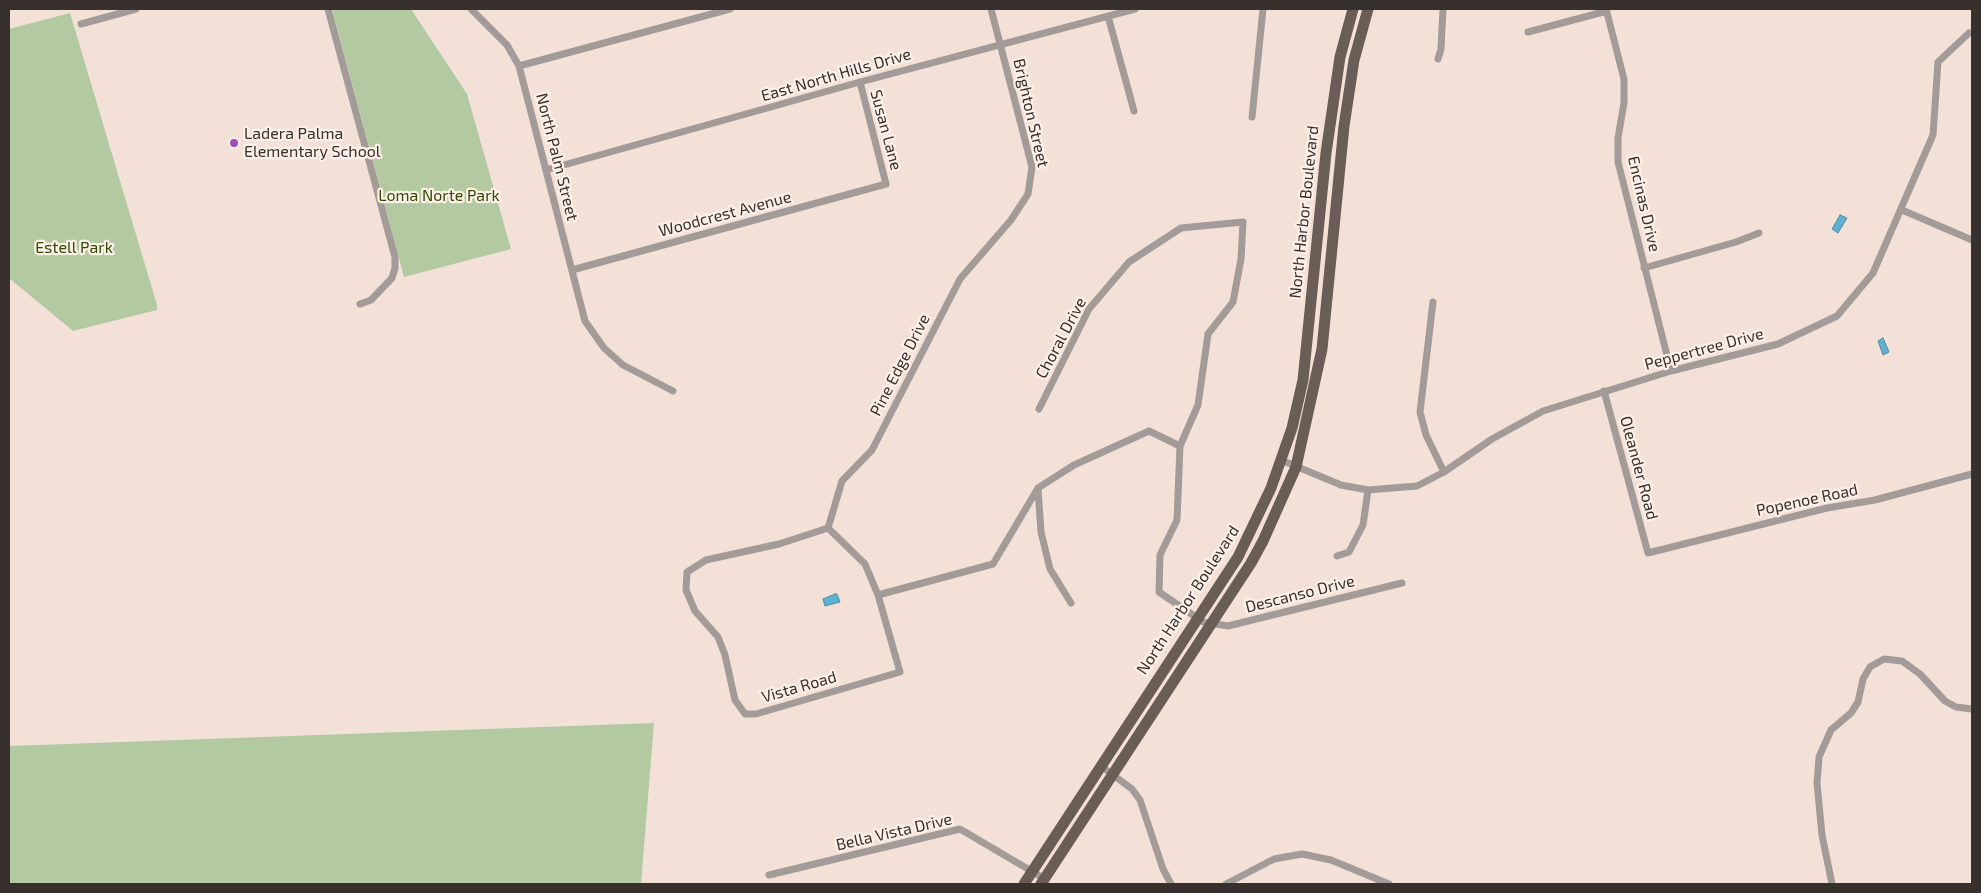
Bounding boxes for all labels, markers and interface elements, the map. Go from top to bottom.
street label: East North Hills Drive [759,44,913,106]
street label: Brighton Street [1009,57,1053,169]
street label: Susan Lane [866,88,906,172]
street label: North Palm Street [532,91,582,223]
place label: Ladera Palma Elementary School [244,124,381,162]
street label: North Harbor Boulevard [1285,125,1323,299]
marker: Ladera Palma Elementary School [228,137,240,149]
street label: Encinas Drive [1624,154,1664,254]
park label: Loma Norte Park [378,186,500,206]
street label: Woodcrest Avenue [657,187,793,241]
park label: Estell Park [35,238,113,258]
street label: Choral Drive [1032,294,1090,382]
street label: Pine Edge Drive [866,311,934,419]
street label: Peppertree Drive [1642,324,1766,374]
street label: Oleander Road [1616,414,1662,522]
street label: Popenoe Road [1754,480,1860,520]
street label: North Harbor Boulevard [1133,522,1243,678]
street label: Descanso Drive [1243,571,1357,617]
street label: Vista Road [759,667,839,707]
street label: Bella Vista Drive [834,809,954,855]

